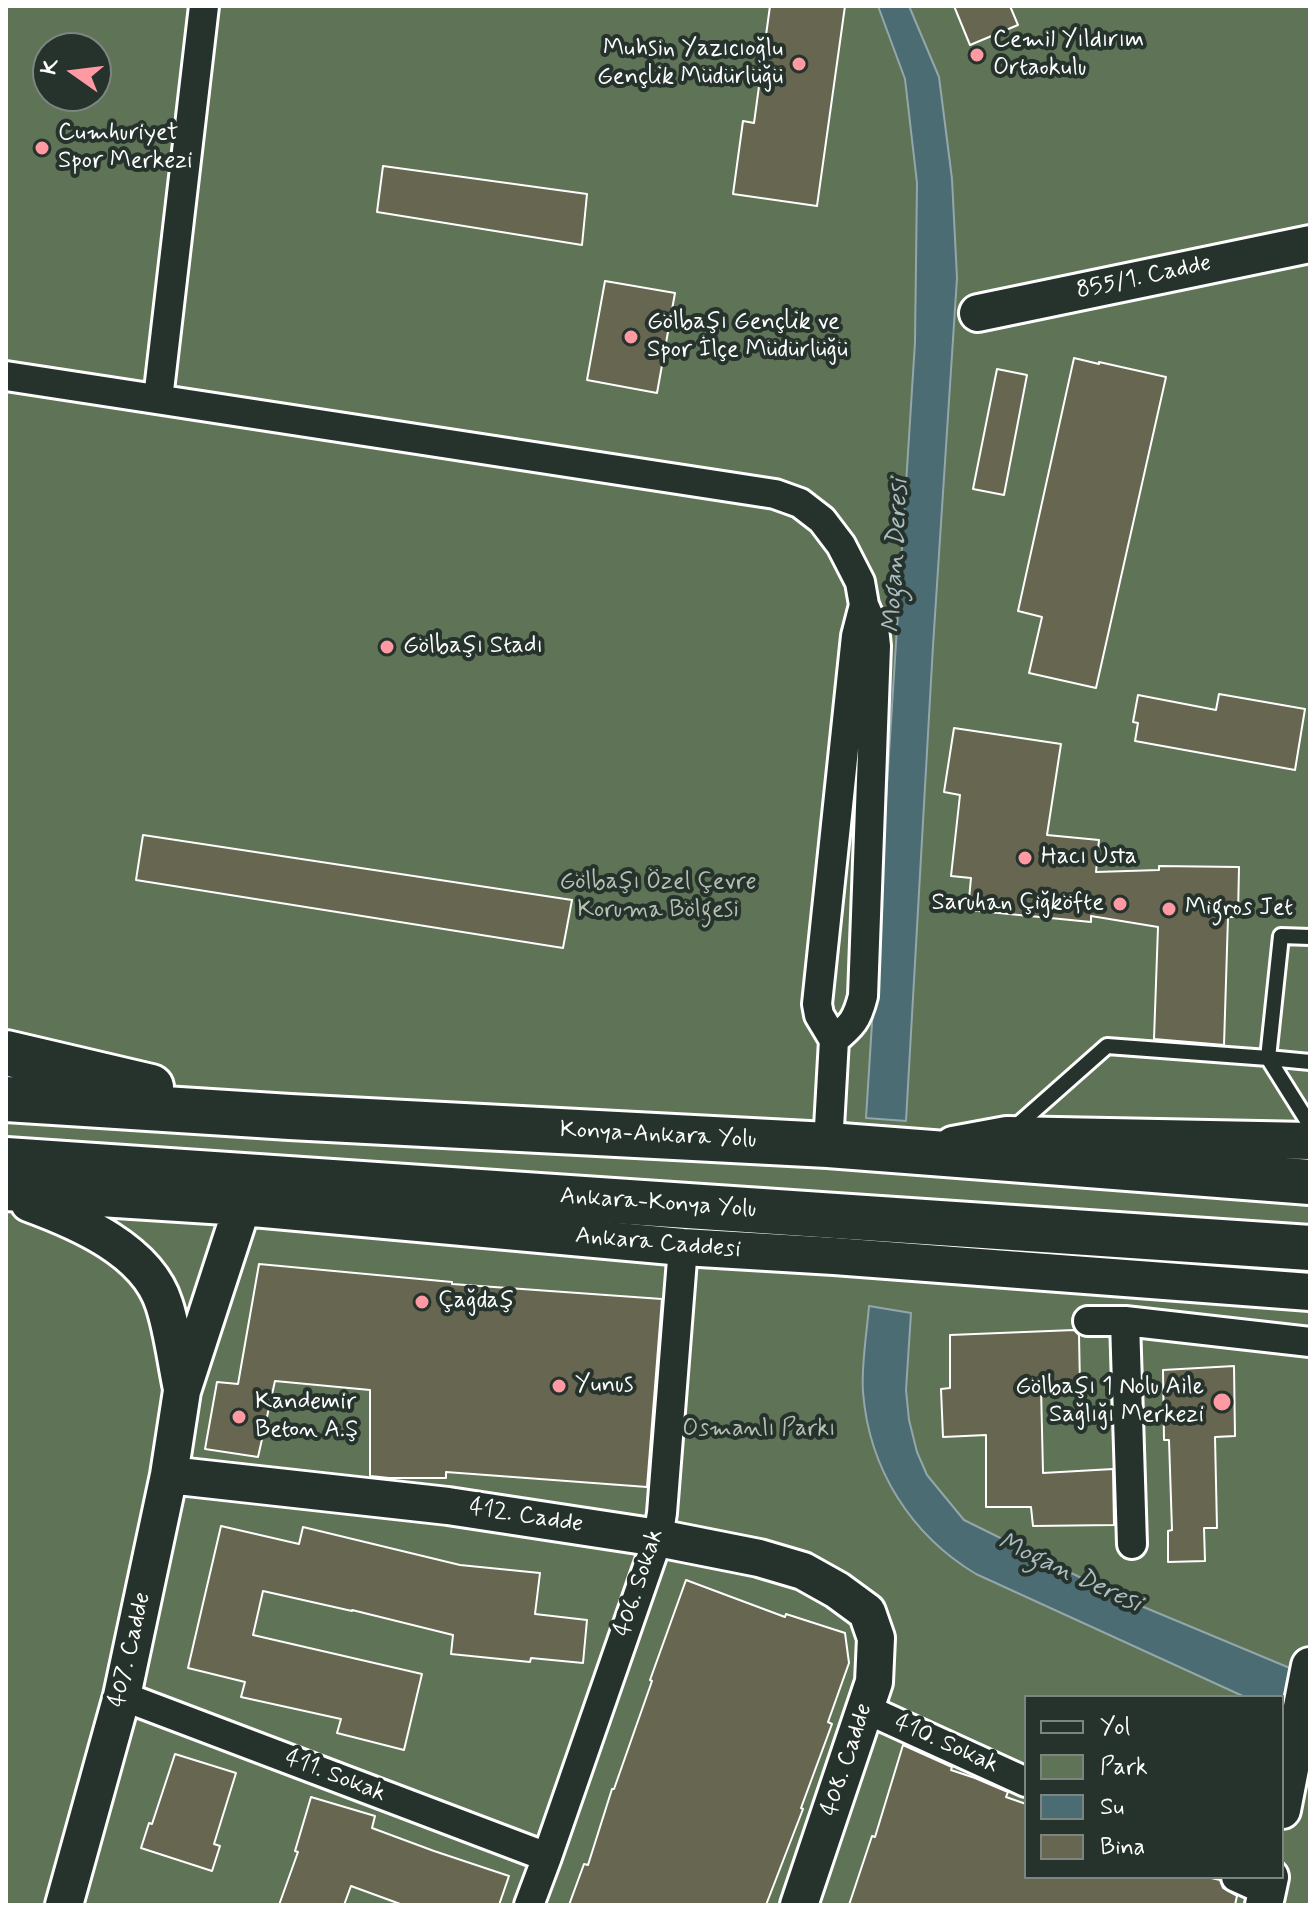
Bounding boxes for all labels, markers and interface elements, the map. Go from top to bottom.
place label: Cemil Yıldırım Ortaokulu [993,27,1144,83]
north arrow [32,32,112,112]
place label: Muhsin Yazıcıoğlu Gençlik Müdürlüğü [597,36,783,92]
marker: Cemil Yıldırım Ortaokulu [968,46,986,64]
marker: Muhsin Yazıcıoğlu Gençlik Müdürlüğü [790,55,808,73]
text: K [35,56,66,78]
place label: Cumhuriyet Spor Merkezi [58,120,193,176]
marker: Cumhuriyet Spor Merkezi [33,139,51,157]
street label: 855/1. Cadde [1074,250,1214,306]
place label: Gölbaşı Gençlik ve Spor İlçe Müdürlüğü [647,309,848,365]
marker: Gölbaşı Gençlik ve Spor İlçe Müdürlüğü [622,328,640,346]
water label: Mogan Deresi [877,478,917,634]
place label: Gölbaşı Stadı [403,633,543,661]
marker: Gölbaşı Stadı [378,638,396,656]
place label: Hacı Usta [1041,844,1137,872]
marker: Hacı Usta [1016,849,1034,867]
park label: Gölbaşı Özel Çevre Koruma Bölgesi [560,869,756,925]
place label: Saruhan Çiğköfte [931,890,1104,918]
marker: Saruhan Çiğköfte [1111,895,1129,913]
place label: Migros Jet [1185,895,1293,923]
marker: Migros Jet [1160,900,1178,918]
street label: Konya-Ankara Yolu [559,1116,757,1156]
street label: Ankara-Konya Yolu [559,1183,757,1225]
street label: Ankara Caddesi [574,1222,742,1266]
place label: Çağdaş [438,1288,514,1316]
marker: Çağdaş [413,1293,431,1311]
place label: Yunus [575,1372,634,1400]
place label: Gölbaşı 1 Nolu Aile Sağlığı Merkezi [1015,1374,1204,1430]
marker: Yunus [550,1377,568,1395]
place label: Kandemir Beton A.Ş [255,1389,358,1445]
marker: Gölbaşı 1 Nolu Aile Sağlığı Merkezi [1211,1391,1233,1413]
marker: Kandemir Beton A.Ş [230,1408,248,1426]
park label: Osmanlı Parkı [682,1416,836,1444]
street label: 412. Cadde [467,1494,585,1540]
street label: 406. Sokak [609,1526,671,1640]
water label: Mogan Deresi [993,1527,1145,1621]
street label: 407. Cadde [104,1590,158,1710]
legend [1024,1695,1284,1879]
street label: 408. Cadde [816,1700,880,1820]
street label: 410. Sokak [889,1709,1003,1781]
text: Yol [1100,1712,1130,1743]
street label: 411. Sokak [280,1745,390,1809]
text: Park [1100,1752,1148,1783]
text: Su [1100,1792,1124,1823]
text: Bina [1100,1832,1145,1863]

